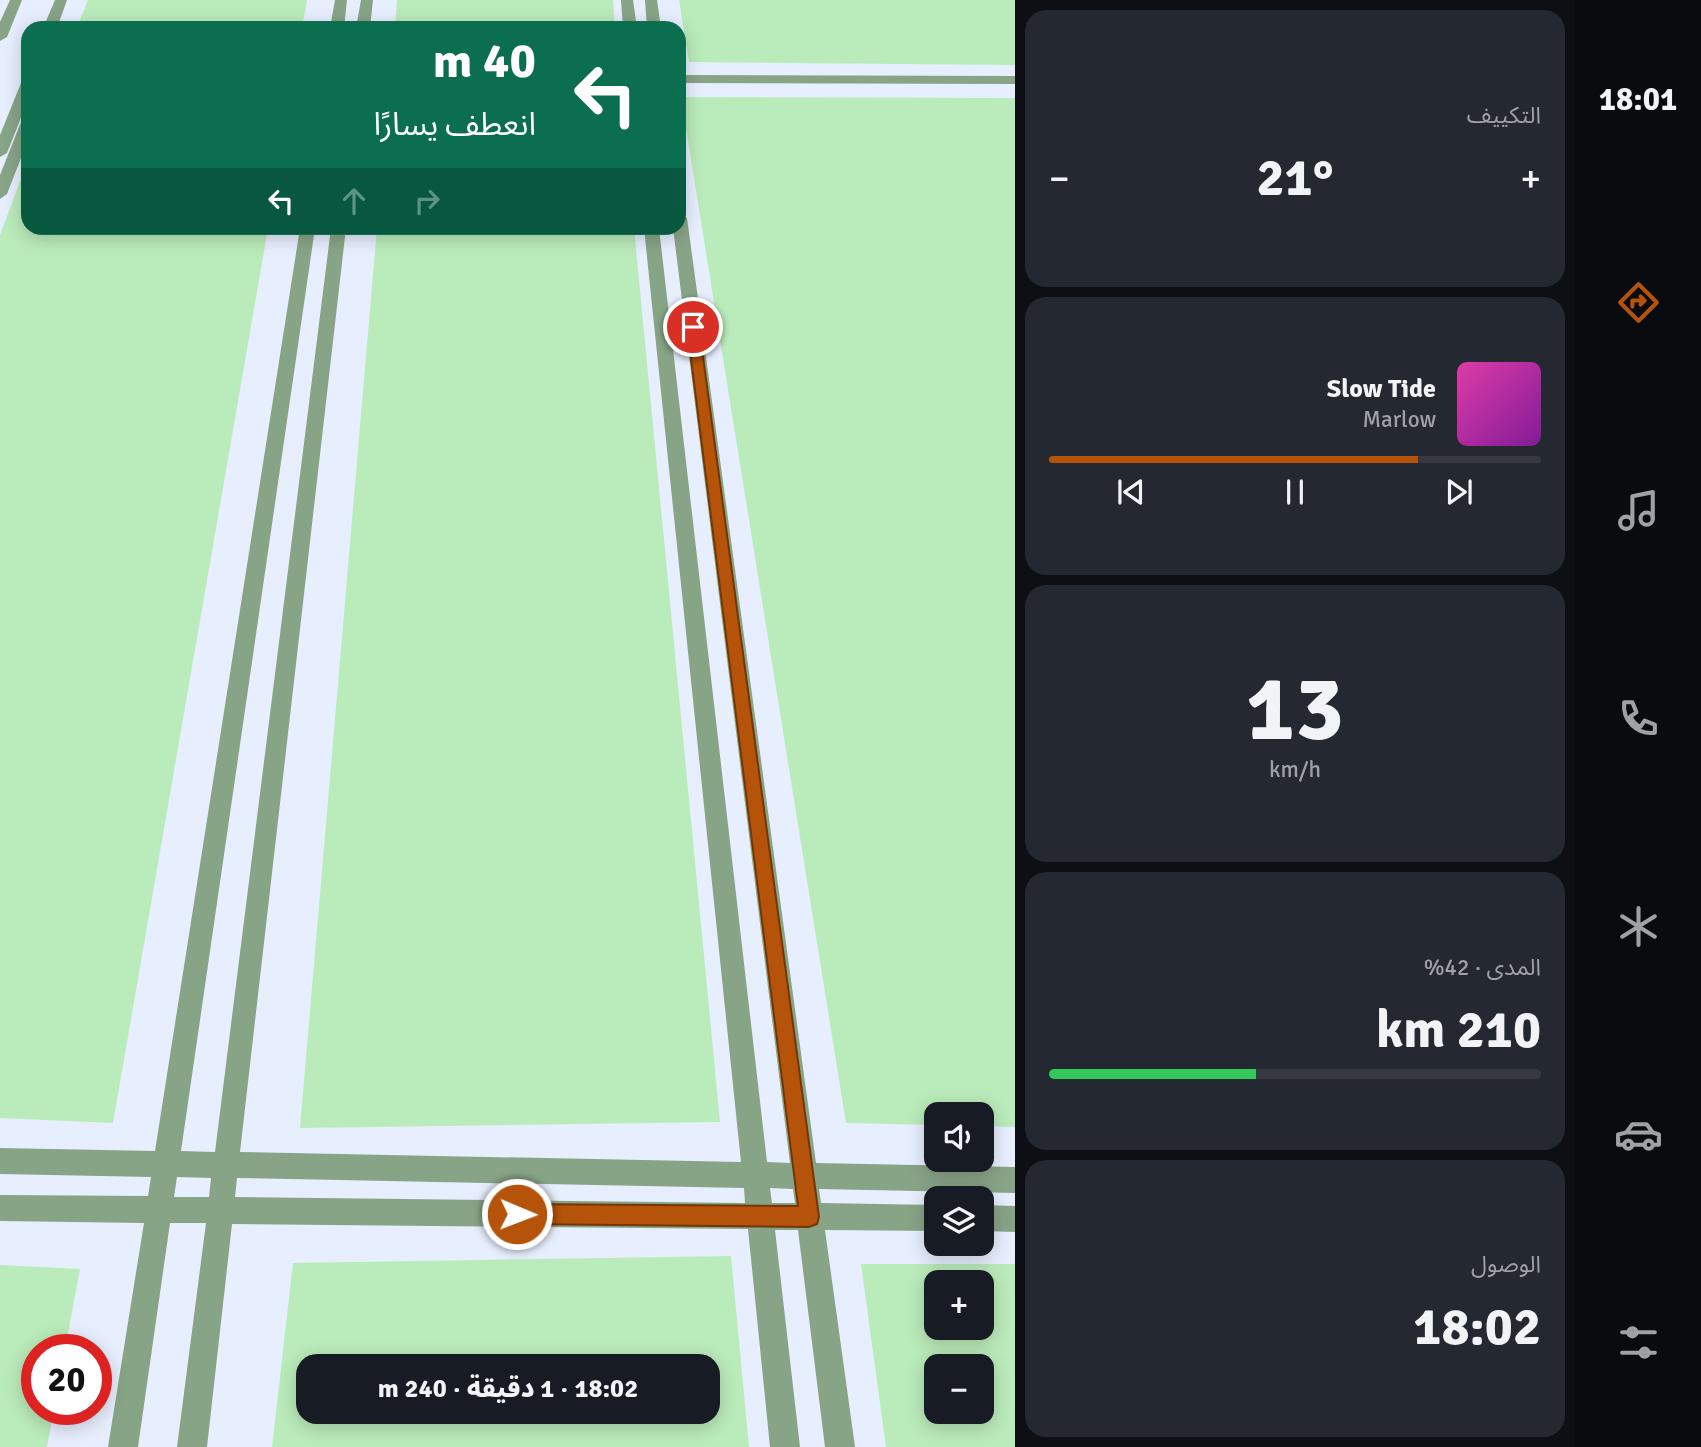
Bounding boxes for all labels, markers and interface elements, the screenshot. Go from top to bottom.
text: 40 m [433,31,536,91]
icon: left [560,49,651,140]
text: 18:01 [1599,80,1677,119]
text: التكييف [1467,101,1541,130]
text: انعطف يسارًا [374,105,536,144]
text: 21° [1257,146,1333,210]
text: − [1049,155,1070,202]
text: + [1520,155,1541,202]
icon: left [262,182,300,220]
icon: ahead [335,182,373,220]
icon: right [408,182,446,220]
icon: directions [1614,278,1663,327]
pin [663,297,723,357]
icon: arrive [674,308,712,346]
text: Slow Tide [1327,373,1436,405]
text: Marlow [1362,405,1436,434]
icon: previous [1112,473,1150,511]
icon: pause [1276,473,1314,511]
icon: next [1440,473,1478,511]
icon: music [1614,486,1663,535]
text: 13 [1246,653,1344,766]
icon: phone [1614,694,1663,743]
text: km/h [1269,755,1321,784]
icon: climate [1614,902,1663,951]
text: المدى · 42% [1424,953,1541,982]
text: 210 km [1376,998,1541,1062]
map controls [924,1102,994,1424]
button: sound [924,1102,994,1172]
icon: car [1614,1110,1663,1159]
position arrow [480,1177,554,1251]
button: layers [924,1186,994,1256]
text: الوصول [1471,1250,1541,1279]
button: + [924,1270,994,1340]
text: 18:02 [1413,1295,1541,1359]
icon: filters [1614,1318,1663,1367]
speed limit sign: 20 [21,1334,112,1425]
button: − [924,1354,994,1424]
text: 18:02 · 1 دقيقة · 240 m [378,1373,638,1405]

